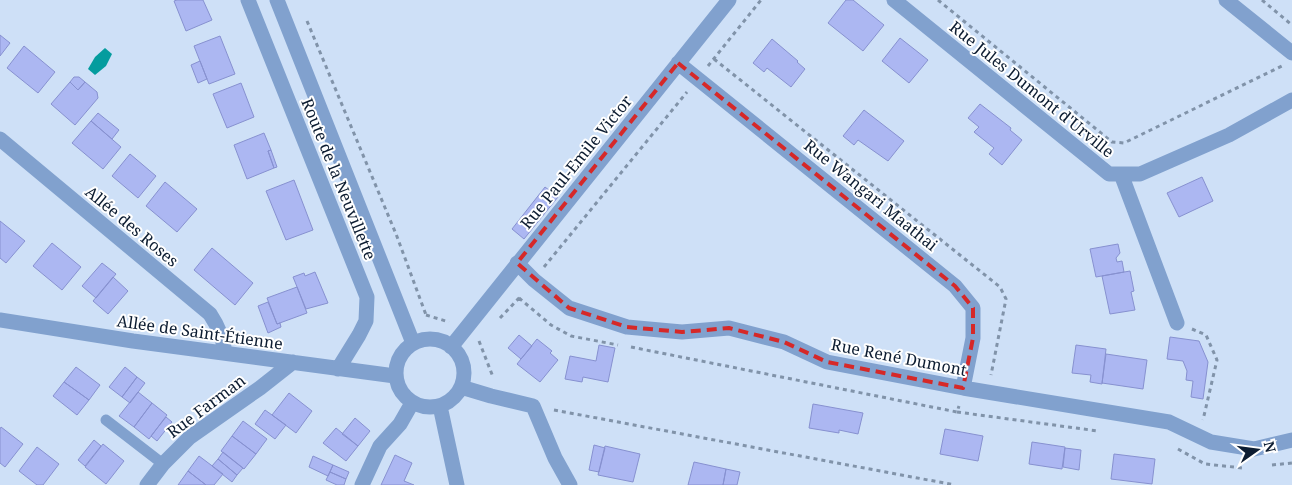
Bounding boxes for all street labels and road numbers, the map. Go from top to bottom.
street label: Rue Jules Dumont d'Urville [945,16,1119,162]
street label: Rue Paul-Emile Victor [515,90,637,234]
street label: Route de la Neuvillette [296,95,382,263]
street label: Rue Wangari Maathai [800,134,942,256]
street label: Allée des Roses [81,181,183,271]
street label: Allée de Saint-Étienne [116,309,284,355]
street label: Rue René Dumont [829,333,969,381]
street label: Rue Farman [162,369,250,443]

